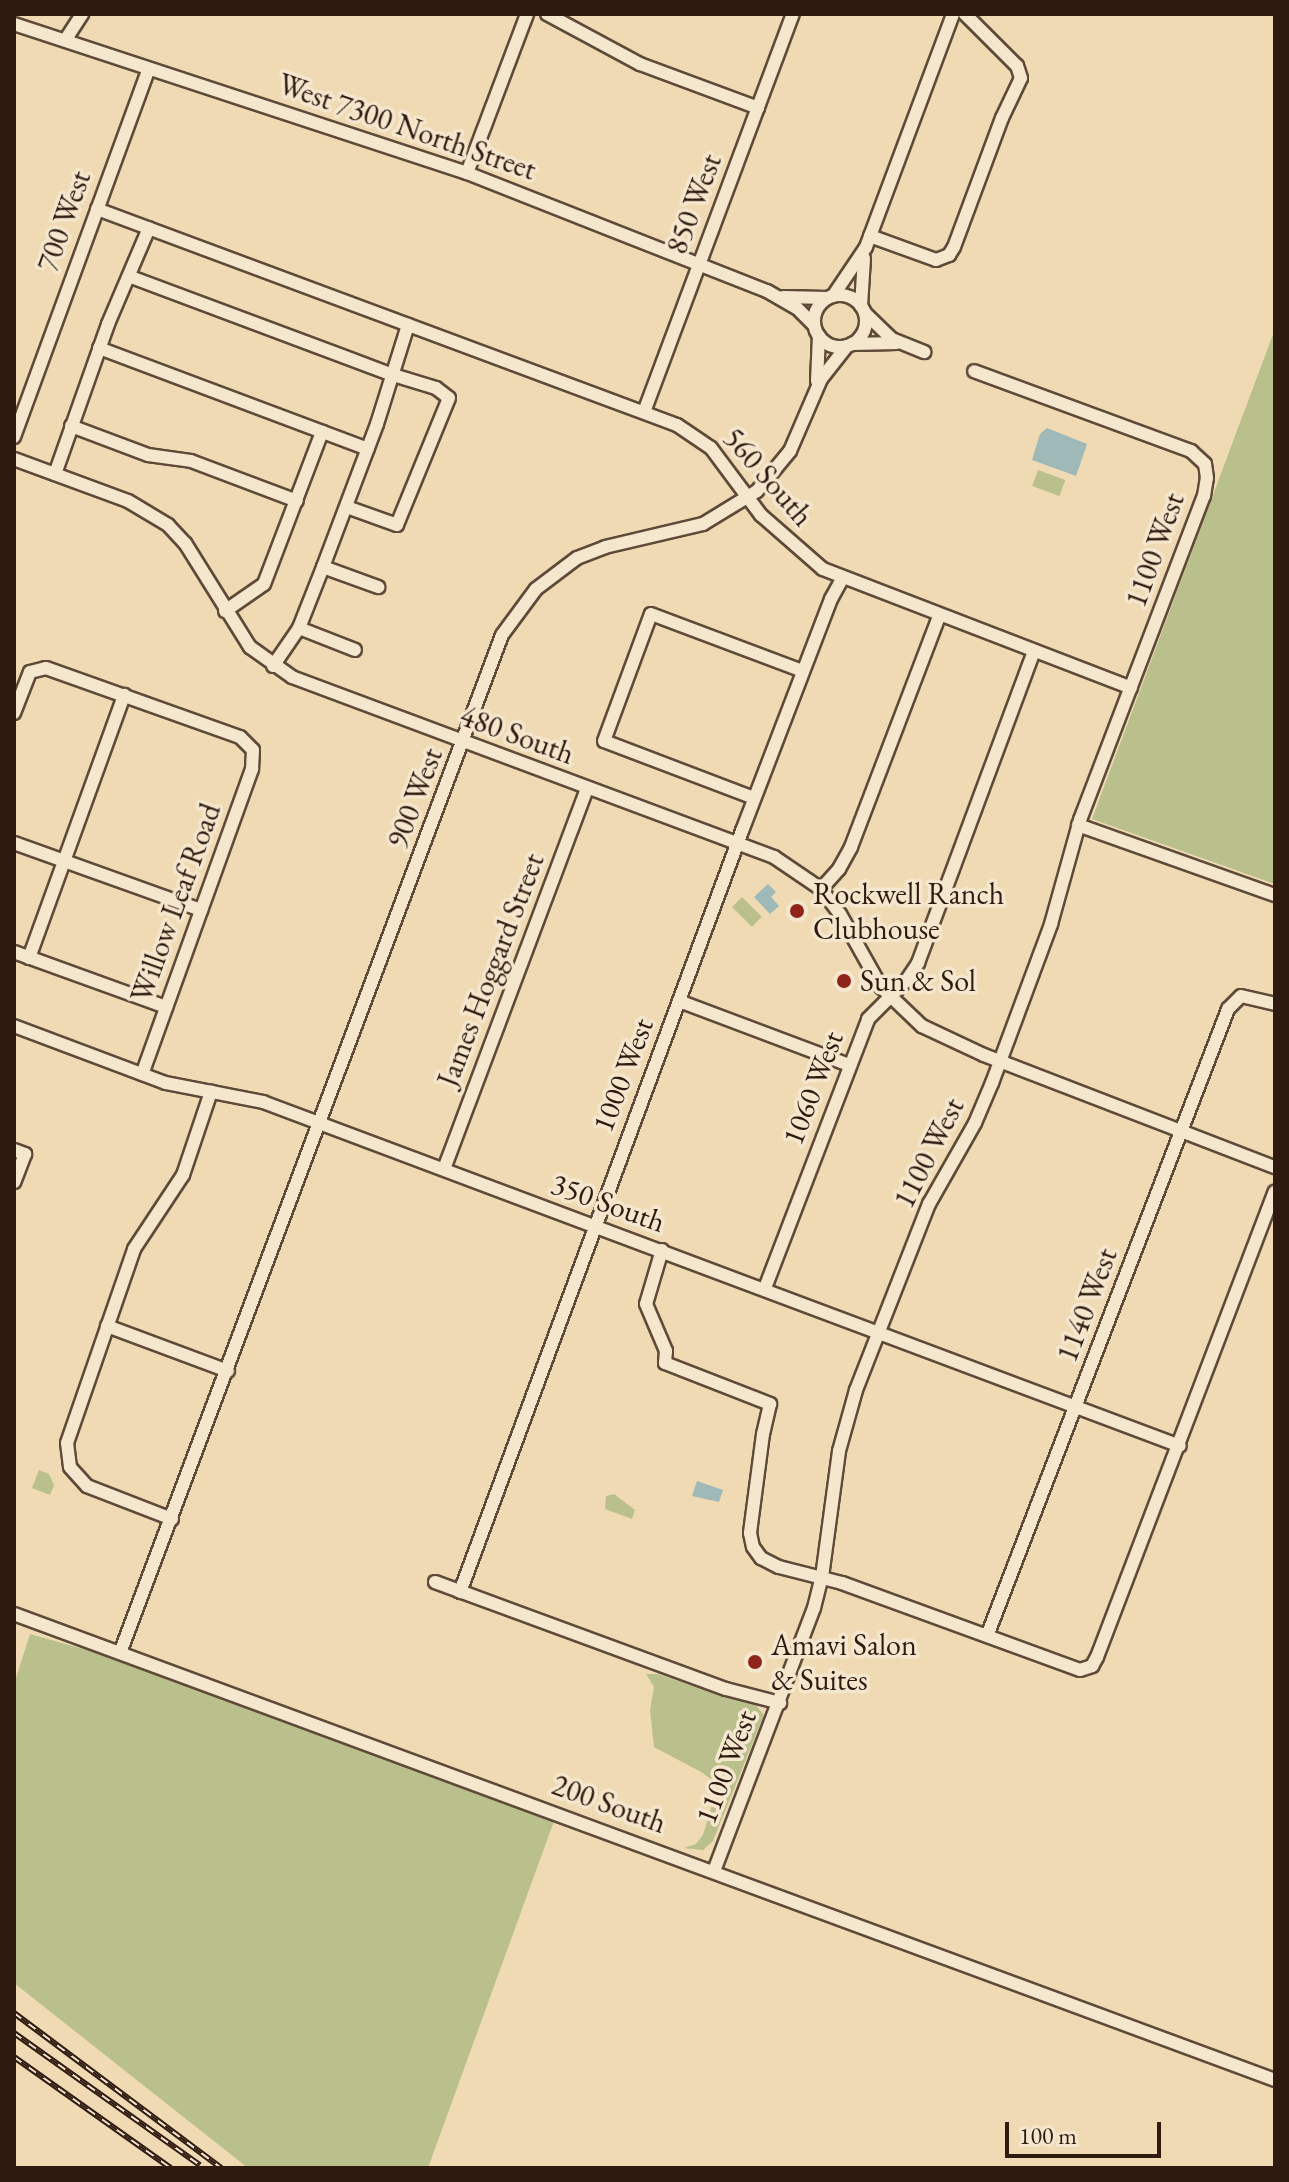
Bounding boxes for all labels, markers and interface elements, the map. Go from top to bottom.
street label: West 7300 North Street [273,66,541,188]
street label: 850 West [658,149,730,259]
street label: 700 West [29,166,99,276]
street label: 560 South [715,420,821,534]
street label: 1100 West [1118,488,1192,612]
street label: 480 South [455,698,579,772]
street label: 900 West [379,743,451,853]
street label: Willow Leaf Road [123,799,229,1007]
street label: James Hoggard Street [430,848,552,1092]
place label: Rockwell Ranch Clubhouse [813,876,1004,946]
marker: Rockwell Ranch Clubhouse [788,902,806,920]
place label: Sun & Sol [860,963,976,999]
marker: Sun & Sol [835,972,853,990]
street label: 1000 West [585,1013,661,1137]
street label: 1060 West [775,1026,851,1150]
street label: 1100 West [886,1092,972,1214]
street label: 350 South [546,1166,670,1240]
street label: 1140 West [1049,1243,1125,1367]
place label: Amavi Salon & Suites [771,1627,917,1698]
marker: Amavi Salon & Suites [746,1653,764,1671]
street label: 1100 West [688,1705,764,1829]
street label: 200 South [547,1767,671,1841]
scale bar [1009,2106,1165,2156]
text: 100 m [1019,2120,1077,2151]

